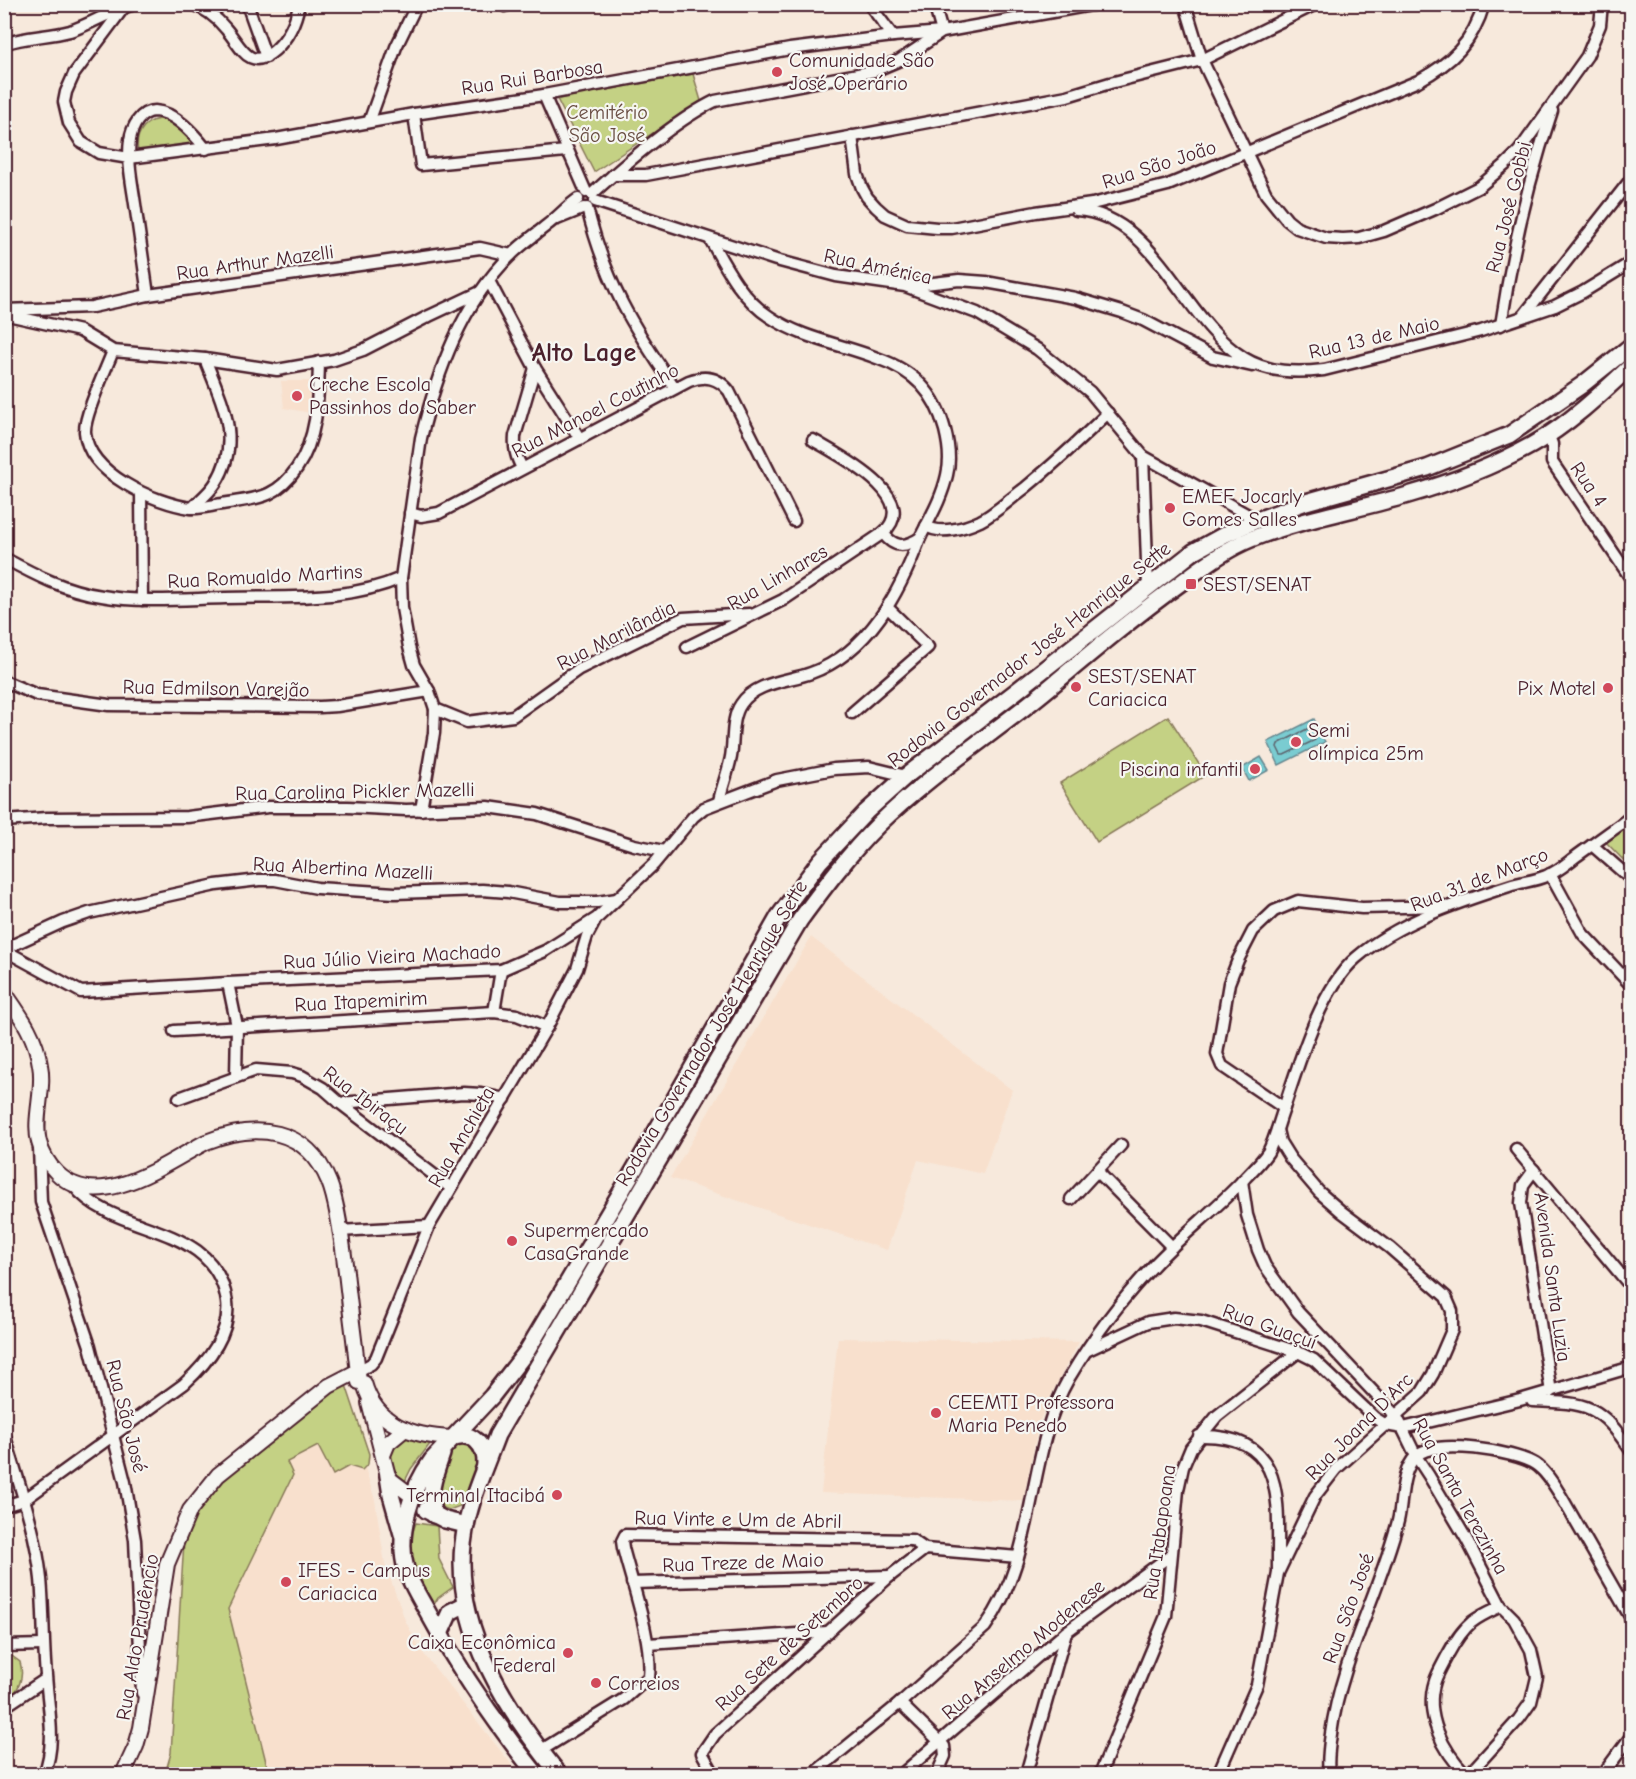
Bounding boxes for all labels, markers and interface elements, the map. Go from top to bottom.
place label: Comunidade São José Operário [789,49,934,95]
street label: Rua Rui Barbosa [460,55,604,100]
marker: Comunidade São José Operário [770,65,784,79]
park label: Cemitério São José [566,101,648,147]
street label: Rua São João [1099,135,1219,194]
street label: Rua José Gobbi [1481,139,1536,275]
street label: Rua Arthur Mazelli [175,240,335,285]
street label: Rua América [822,244,934,289]
street label: Rua 13 de Maio [1307,311,1442,364]
district label: Alto Lage [532,338,637,368]
street label: Rua Manoel Coutinho [508,358,683,463]
place label: Creche Escola Passinhos do Saber [309,373,476,419]
marker: Creche Escola Passinhos do Saber [290,389,304,403]
street label: Rua 4 [1565,458,1612,511]
place label: EMEF Jocarly Gomes Salles [1182,485,1302,531]
marker: EMEF Jocarly Gomes Salles [1163,501,1177,515]
street label: Rodovia Governador José Henrique Sette [883,537,1175,772]
street label: Rua Linhares [723,540,831,615]
street label: Rua Romualdo Martins [167,560,363,593]
place label: SEST/SENAT [1203,573,1312,596]
marker: SEST/SENAT [1184,577,1198,591]
street label: Rua Marilândia [553,596,679,675]
place label: SEST/SENAT Cariacica [1088,665,1197,711]
street label: Rua Edmilson Varejão [122,675,310,702]
place label: Pix Motel [1517,677,1596,700]
marker: SEST/SENAT Cariacica [1069,680,1083,694]
marker: Pix Motel [1601,681,1615,695]
place label: Semi olímpica 25m [1308,719,1424,765]
marker: Semi olímpica 25m [1289,735,1303,749]
place label: Piscina infantil [1120,758,1243,781]
marker: Piscina infantil [1248,762,1262,776]
street label: Rua Carolina Pickler Mazelli [235,778,475,805]
street label: Rua 31 de Março [1407,843,1551,916]
street label: Rua Albertina Mazelli [252,852,434,885]
street label: Rodovia Governador José Henrique Sette [611,876,812,1190]
street label: Rua Júlio Vieira Machado [283,939,501,974]
street label: Rua Itapemirim [294,987,428,1016]
street label: Rua Ibiraçu [319,1061,413,1140]
street label: Rua Anchieta [423,1083,499,1192]
street label: Avenida Santa Luzia [1529,1191,1576,1363]
place label: Supermercado CasaGrande [524,1219,649,1265]
marker: Supermercado CasaGrande [505,1234,519,1248]
street label: Rua Guaçuí [1220,1299,1320,1354]
street label: Rua São José [101,1357,152,1475]
street label: Rua Joana D'Arc [1301,1368,1418,1485]
place label: CEEMTI Professora Maria Penedo [948,1391,1115,1437]
marker: CEEMTI Professora Maria Penedo [929,1406,943,1420]
street label: Rua Santa Terezinha [1408,1414,1513,1579]
street label: Rua Itabapoana [1139,1463,1180,1601]
place label: Terminal Itacibá [406,1484,545,1507]
marker: Terminal Itacibá [550,1488,564,1502]
street label: Rua Vinte e Um de Abril [634,1506,842,1533]
street label: Rua Treze de Maio [662,1548,824,1577]
street label: Rua São José [1318,1550,1379,1666]
street label: Rua Aldo Prudêncio [112,1552,163,1722]
place label: IFES - Campus Cariacica [298,1559,430,1605]
street label: Rua Sete de Setembro [711,1571,868,1716]
street label: Rua Anselmo Modenese [937,1574,1109,1724]
marker: IFES - Campus Cariacica [279,1575,293,1589]
place label: Caixa Econômica Federal [408,1631,556,1677]
marker: Caixa Econômica Federal [561,1646,575,1660]
place label: Correios [608,1672,680,1695]
marker: Correios [589,1676,603,1690]

